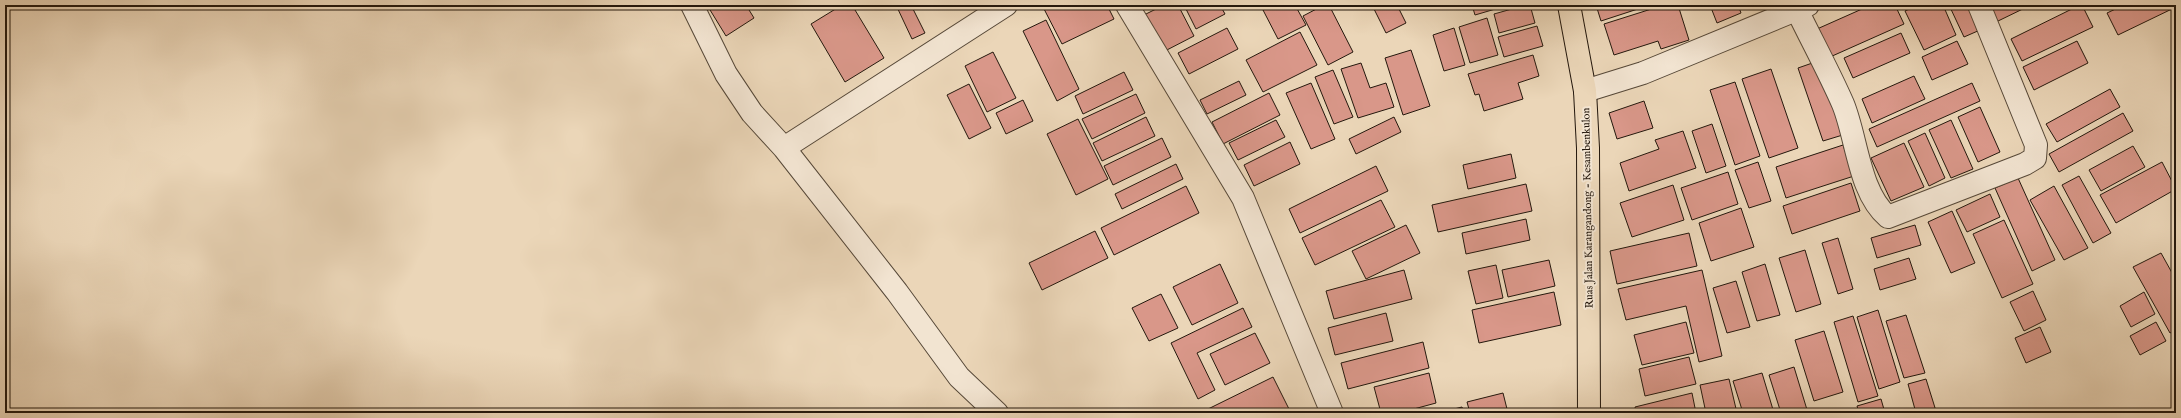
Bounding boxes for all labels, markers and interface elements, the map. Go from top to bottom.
street label: Ruas Jalan Karangandong - Kesambenkulon [1579,107,1597,308]

